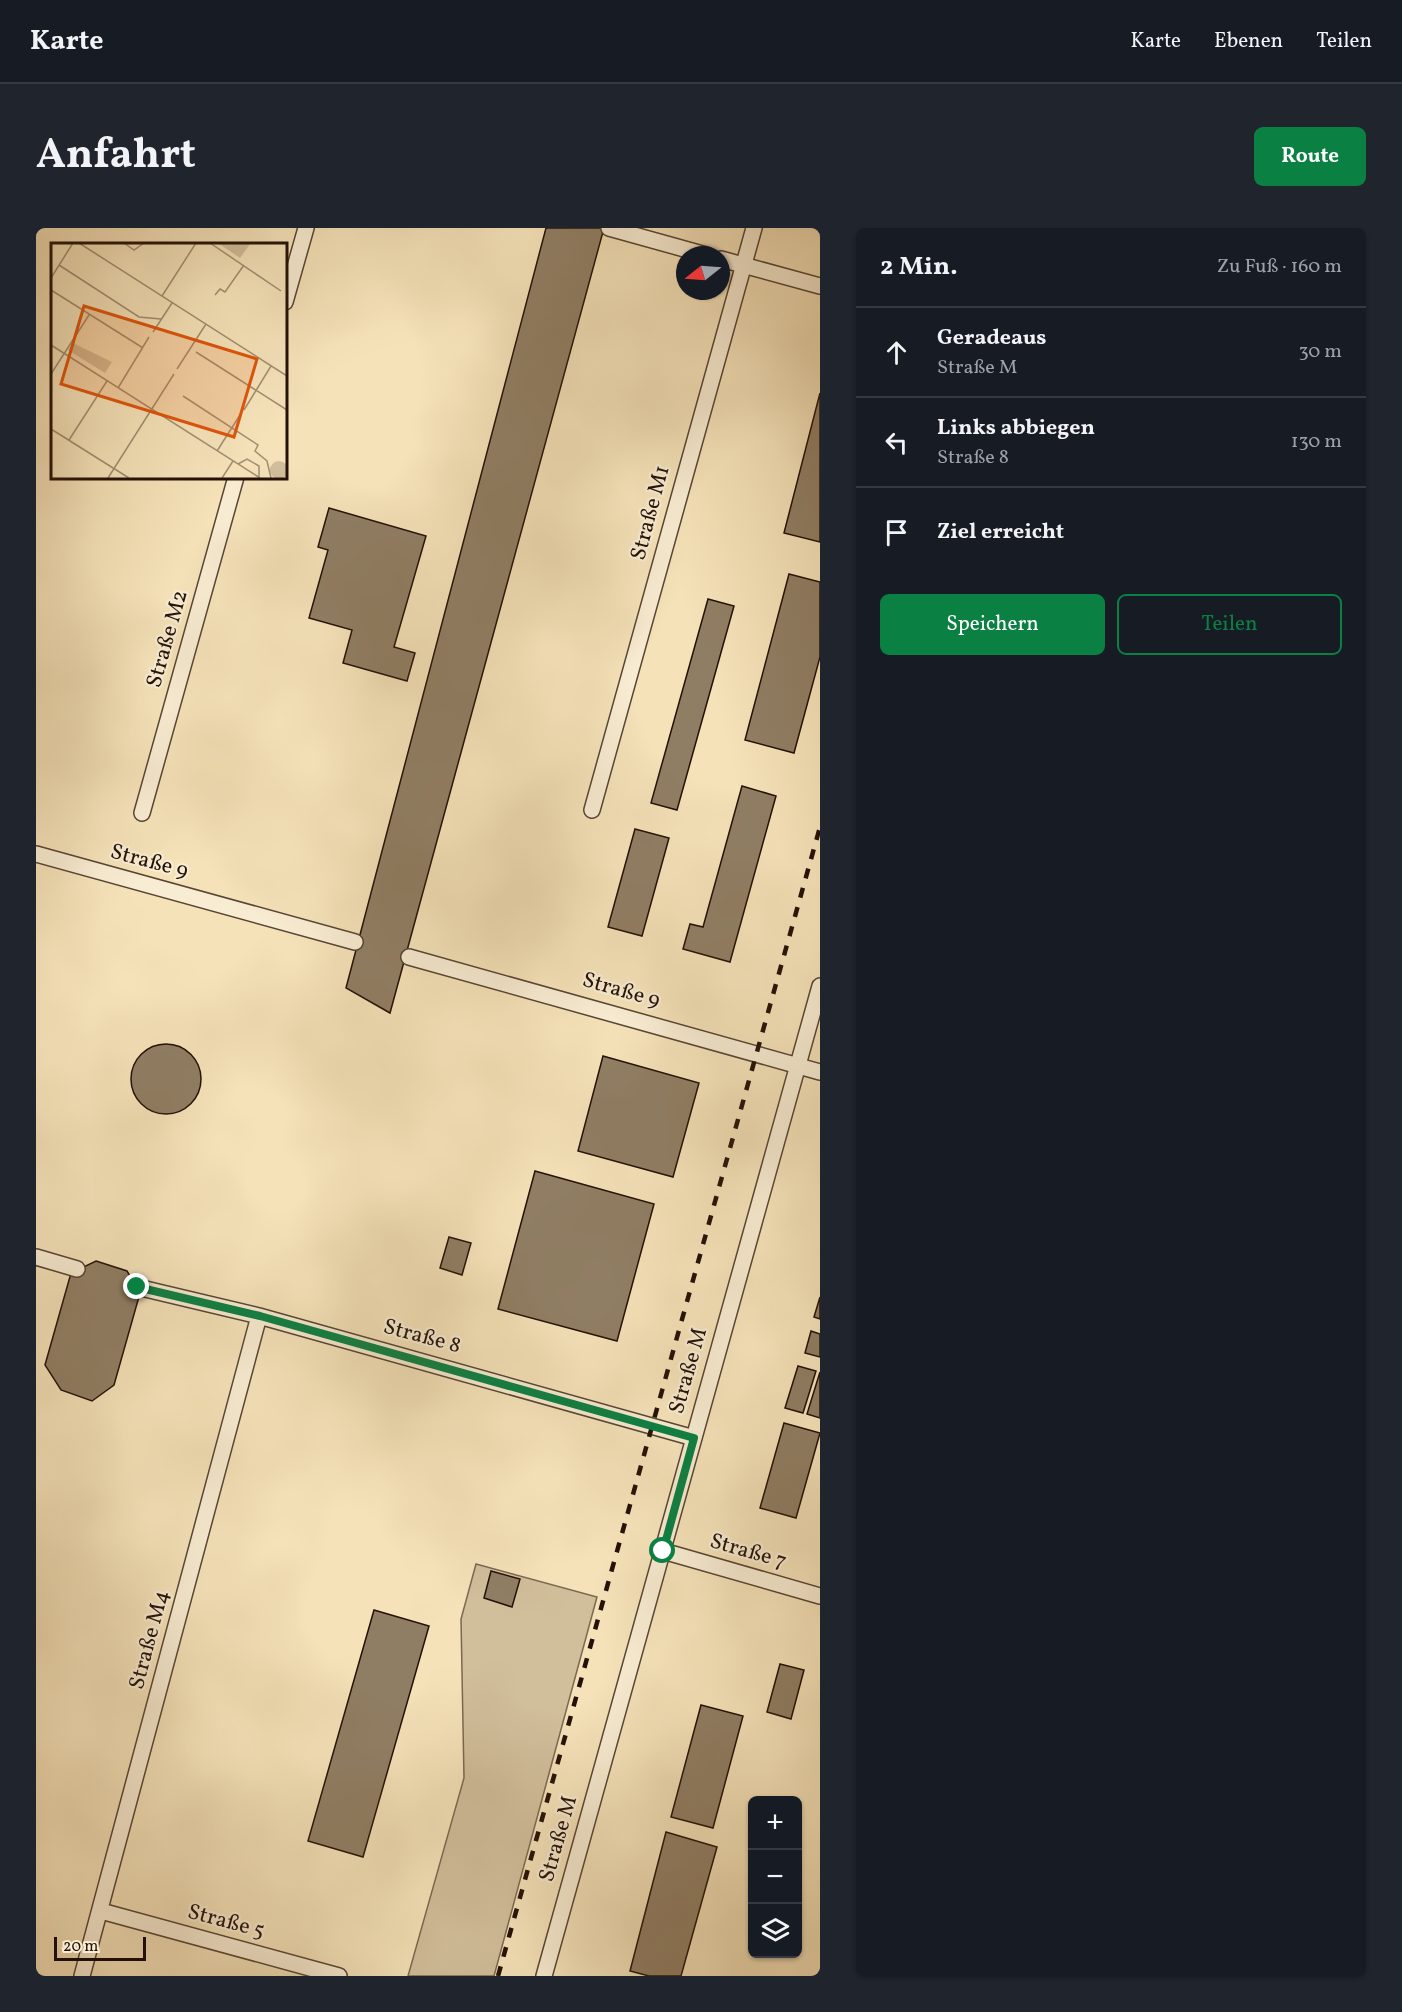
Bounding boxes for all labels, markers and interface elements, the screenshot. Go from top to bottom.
text: Karte [30,22,104,61]
text: Karte [1130,27,1181,56]
text: Ebenen [1214,27,1283,56]
text: Teilen [1316,27,1372,56]
text: Anfahrt [36,127,196,186]
button: Route [1254,127,1366,186]
inset map [51,243,286,478]
north arrow [676,246,730,300]
text: 2 Min. [880,249,958,285]
text: Zu Fuß · 160 m [1217,253,1342,281]
text: Geradeaus [937,323,1047,354]
icon: ahead [880,336,913,369]
text: 30 m [1298,338,1342,366]
text: Straße M [937,354,1017,382]
text: Links abbiegen [937,413,1095,444]
icon: left [880,426,913,459]
text: 130 m [1291,428,1342,456]
text: Straße 8 [937,444,1009,472]
street label: Straße M1 [623,462,679,564]
icon: arrive [880,516,913,549]
text: Ziel erreicht [937,517,1064,548]
street label: Straße M2 [139,587,197,691]
button: Speichern [880,594,1105,655]
button: Teilen [1117,594,1342,655]
street label: Straße 9 [107,837,191,887]
street label: Straße 9 [579,965,663,1017]
route end [123,1273,149,1299]
street label: Straße 8 [380,1312,464,1362]
street label: Straße M [662,1324,716,1418]
street label: Straße 7 [706,1526,790,1578]
route start [649,1537,675,1563]
street label: Straße M4 [122,1587,178,1693]
street label: Straße M [532,1792,586,1886]
map controls [748,1796,802,1958]
button: + [748,1796,802,1850]
button: − [748,1850,802,1904]
street label: Straße 5 [184,1897,268,1947]
button: layers [748,1904,802,1958]
scale bar [54,1934,146,1962]
text: 20 m [63,1936,98,1958]

